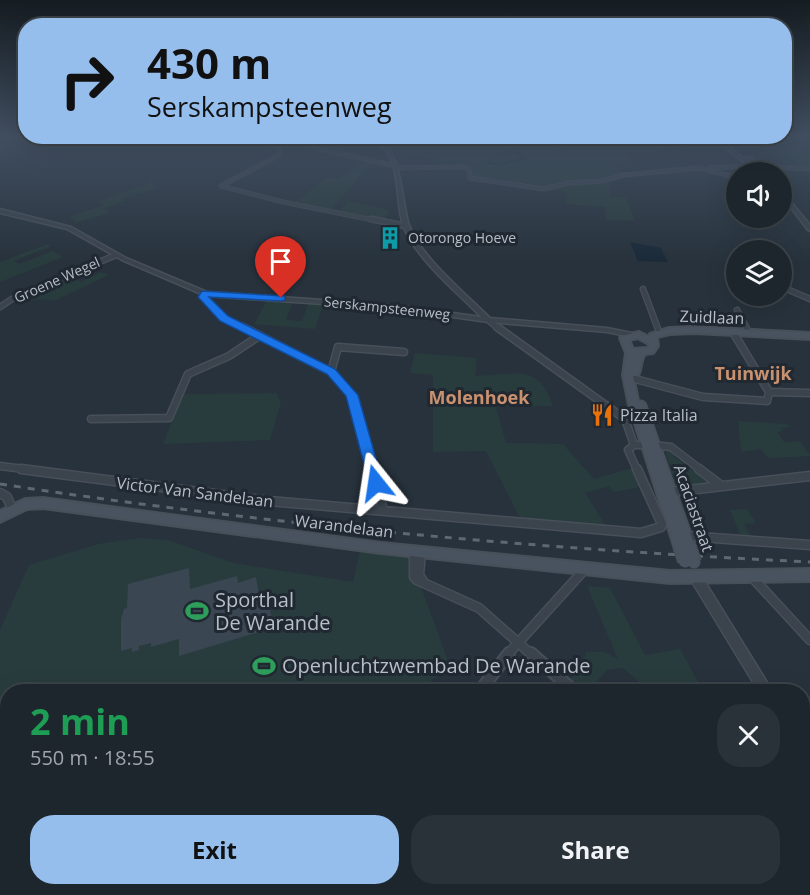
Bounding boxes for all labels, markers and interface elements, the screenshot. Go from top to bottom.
text: 430 m [147,34,271,91]
icon: right [48,42,126,120]
text: Serskampsteenweg [147,88,392,125]
map controls [726,162,792,306]
button: sound [726,162,792,228]
building icon: Otorongo Hoeve [377,225,403,251]
place label: Otorongo Hoeve [408,228,516,247]
pin [255,236,306,298]
button: layers [726,240,792,306]
icon: arrive [264,245,297,278]
street label: Groene Wegel [11,252,103,307]
street label: Serskampsteenweg [323,291,452,324]
street label: Zuidlaan [679,305,745,329]
district label: Tuinwijk [714,361,792,385]
district label: Molenhoek [429,385,530,409]
restaurant icon: Pizza Italia [589,402,615,428]
place label: Pizza Italia [620,404,698,426]
position arrow [344,451,408,515]
street label: Acaciastraat [669,462,719,555]
street label: Victor Van Sandelaan [115,471,275,513]
street label: Warandelaan [293,509,395,543]
place label: Sporthal De Warande [215,586,331,636]
sports icon: Sporthal De Warande [184,598,210,624]
place label: Openluchtzwembad De Warande [282,652,591,679]
sports icon: Openluchtzwembad De Warande [251,653,277,679]
text: 2 min [30,697,130,746]
button: close [717,704,780,767]
text: 550 m · 18:55 [30,744,155,771]
button: Exit [30,815,399,884]
button: Share [411,815,780,884]

